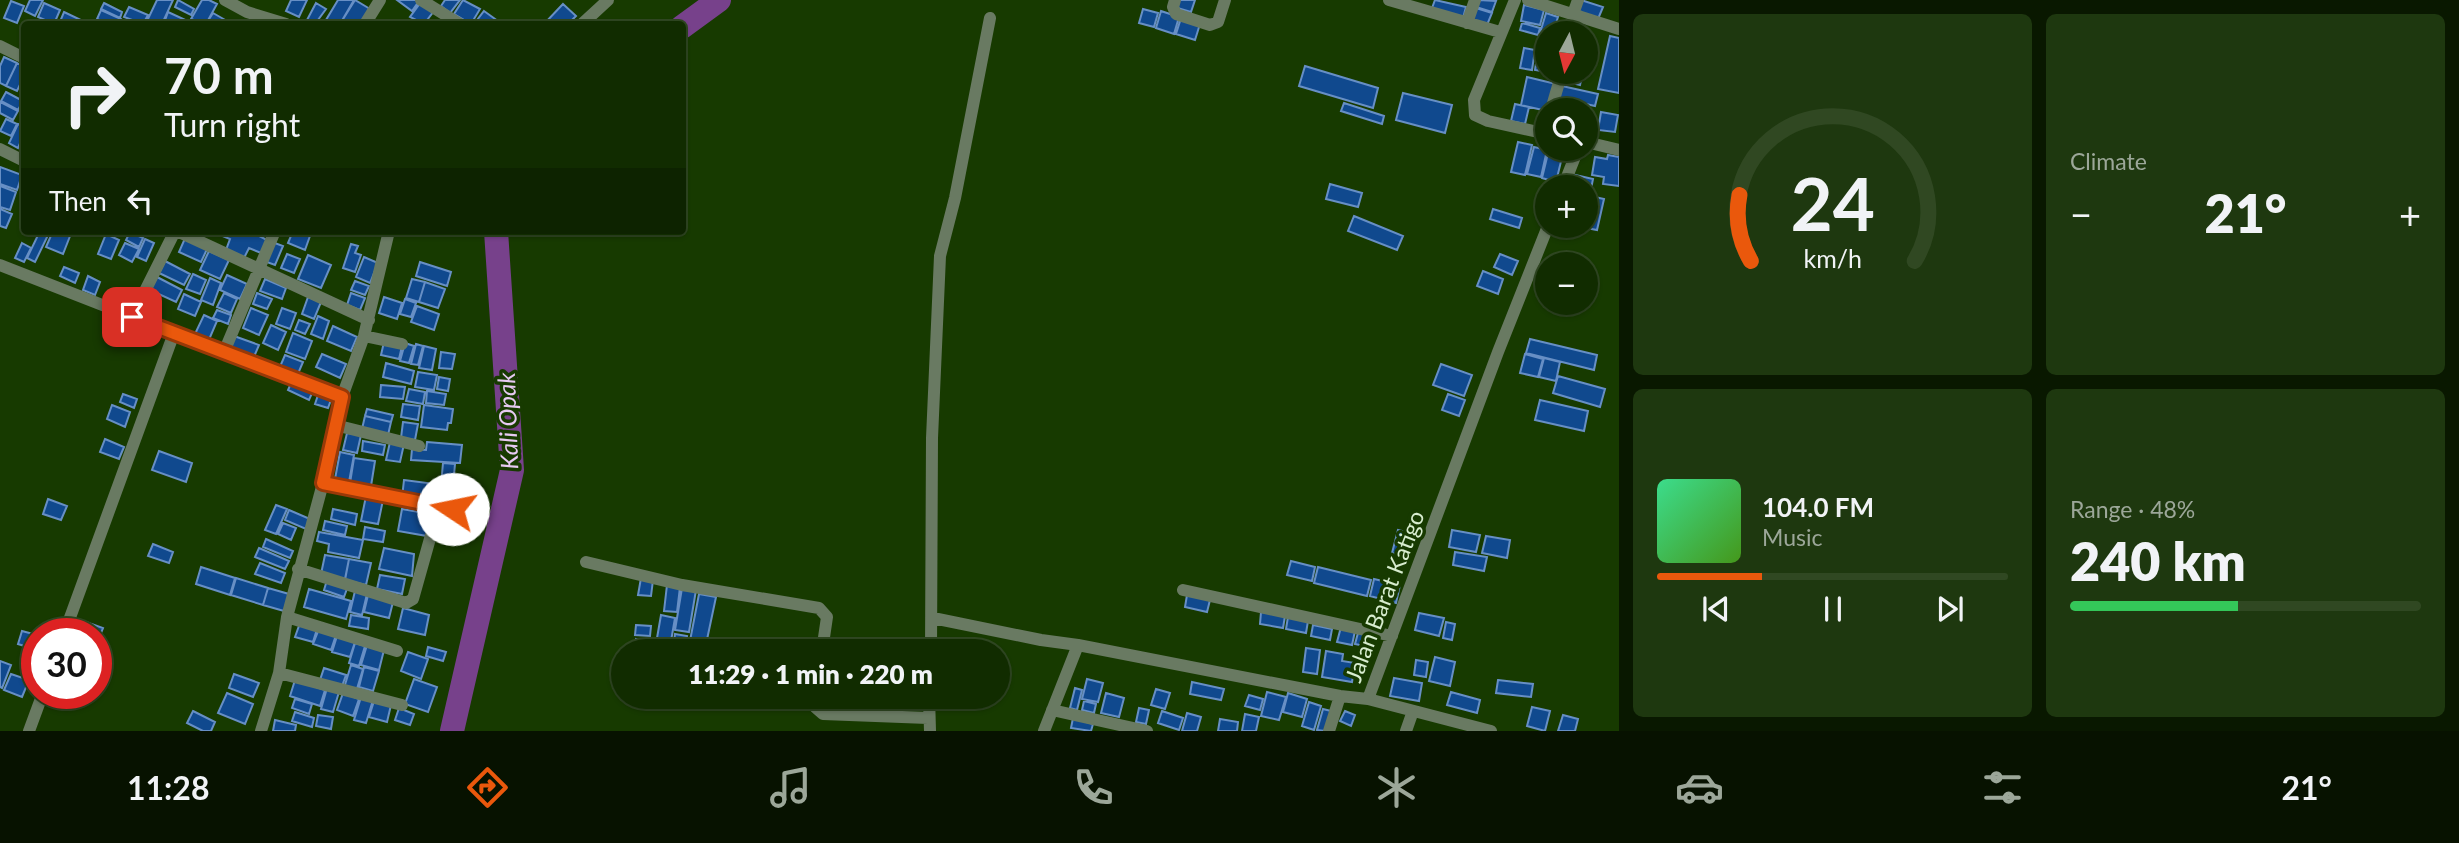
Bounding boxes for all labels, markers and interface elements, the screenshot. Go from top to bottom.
north arrow [1535,21,1598,84]
map controls [1535,21,1598,315]
text: 70 m [164,46,274,104]
icon: right [49,49,140,140]
button: search [1535,98,1598,161]
text: Turn right [164,105,300,144]
text: Climate [2070,147,2147,175]
text: 24 [1790,159,1875,247]
button: + [1535,175,1598,238]
icon: left [121,182,159,220]
text: 21° [2205,182,2286,244]
text: Then [49,185,107,217]
text: − [2070,191,2092,237]
text: + [2399,191,2421,237]
text: km/h [1803,242,1862,272]
button: − [1535,252,1598,315]
pin [102,287,162,347]
icon: arrive [113,298,151,336]
water label: Kali Opak [491,371,523,470]
position arrow [416,472,490,546]
text: 104.0 FM [1762,491,1874,523]
text: Range · 48% [2070,495,2195,523]
street label: Jalan Barat Katigo [1338,506,1430,686]
text: Music [1762,523,1822,551]
text: 240 km [2070,530,2246,592]
icon: previous [1697,590,1735,628]
icon: pause [1814,590,1852,628]
icon: next [1931,590,1969,628]
speed limit sign: 30 [21,618,112,709]
text: 11:29 · 1 min · 220 m [688,658,933,690]
icon: directions [463,763,512,812]
icon: music [766,763,815,812]
icon: phone [1069,763,1118,812]
icon: climate [1372,763,1421,812]
icon: car [1675,763,1724,812]
icon: filters [1978,763,2027,812]
text: 11:28 [127,768,209,807]
text: 21° [2281,768,2332,807]

